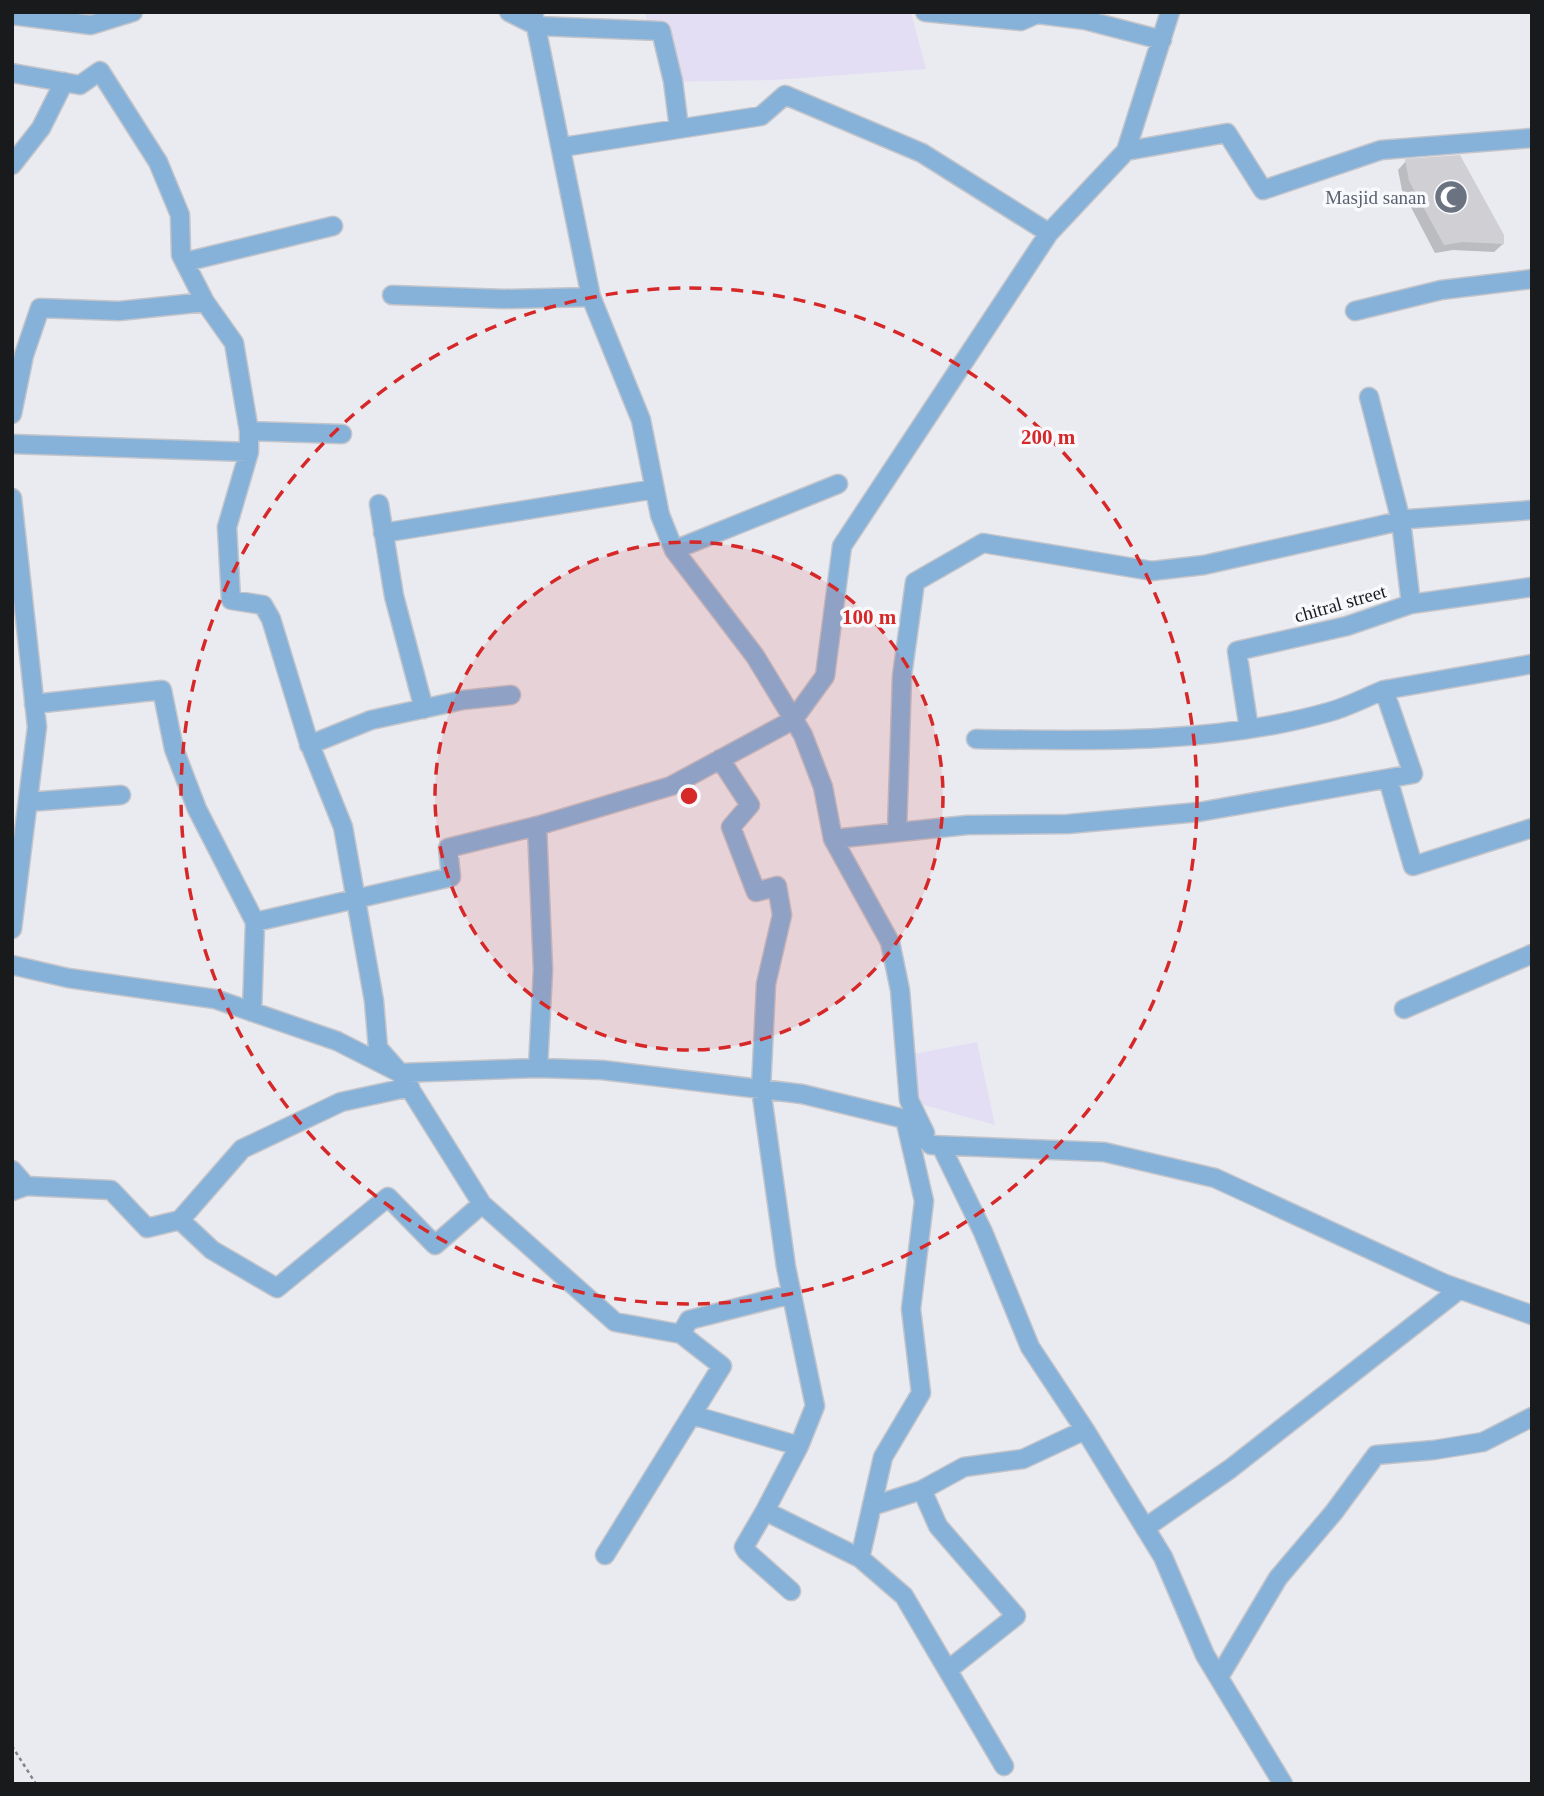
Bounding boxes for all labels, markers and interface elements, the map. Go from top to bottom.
mosque icon: Masjid sanan [1432,178,1470,216]
place label: Masjid sanan [1325,187,1426,208]
text: 200 m [1021,425,1076,449]
street label: chitral street [1292,580,1389,627]
text: 100 m [842,605,897,629]
centre of rings [677,784,701,808]

